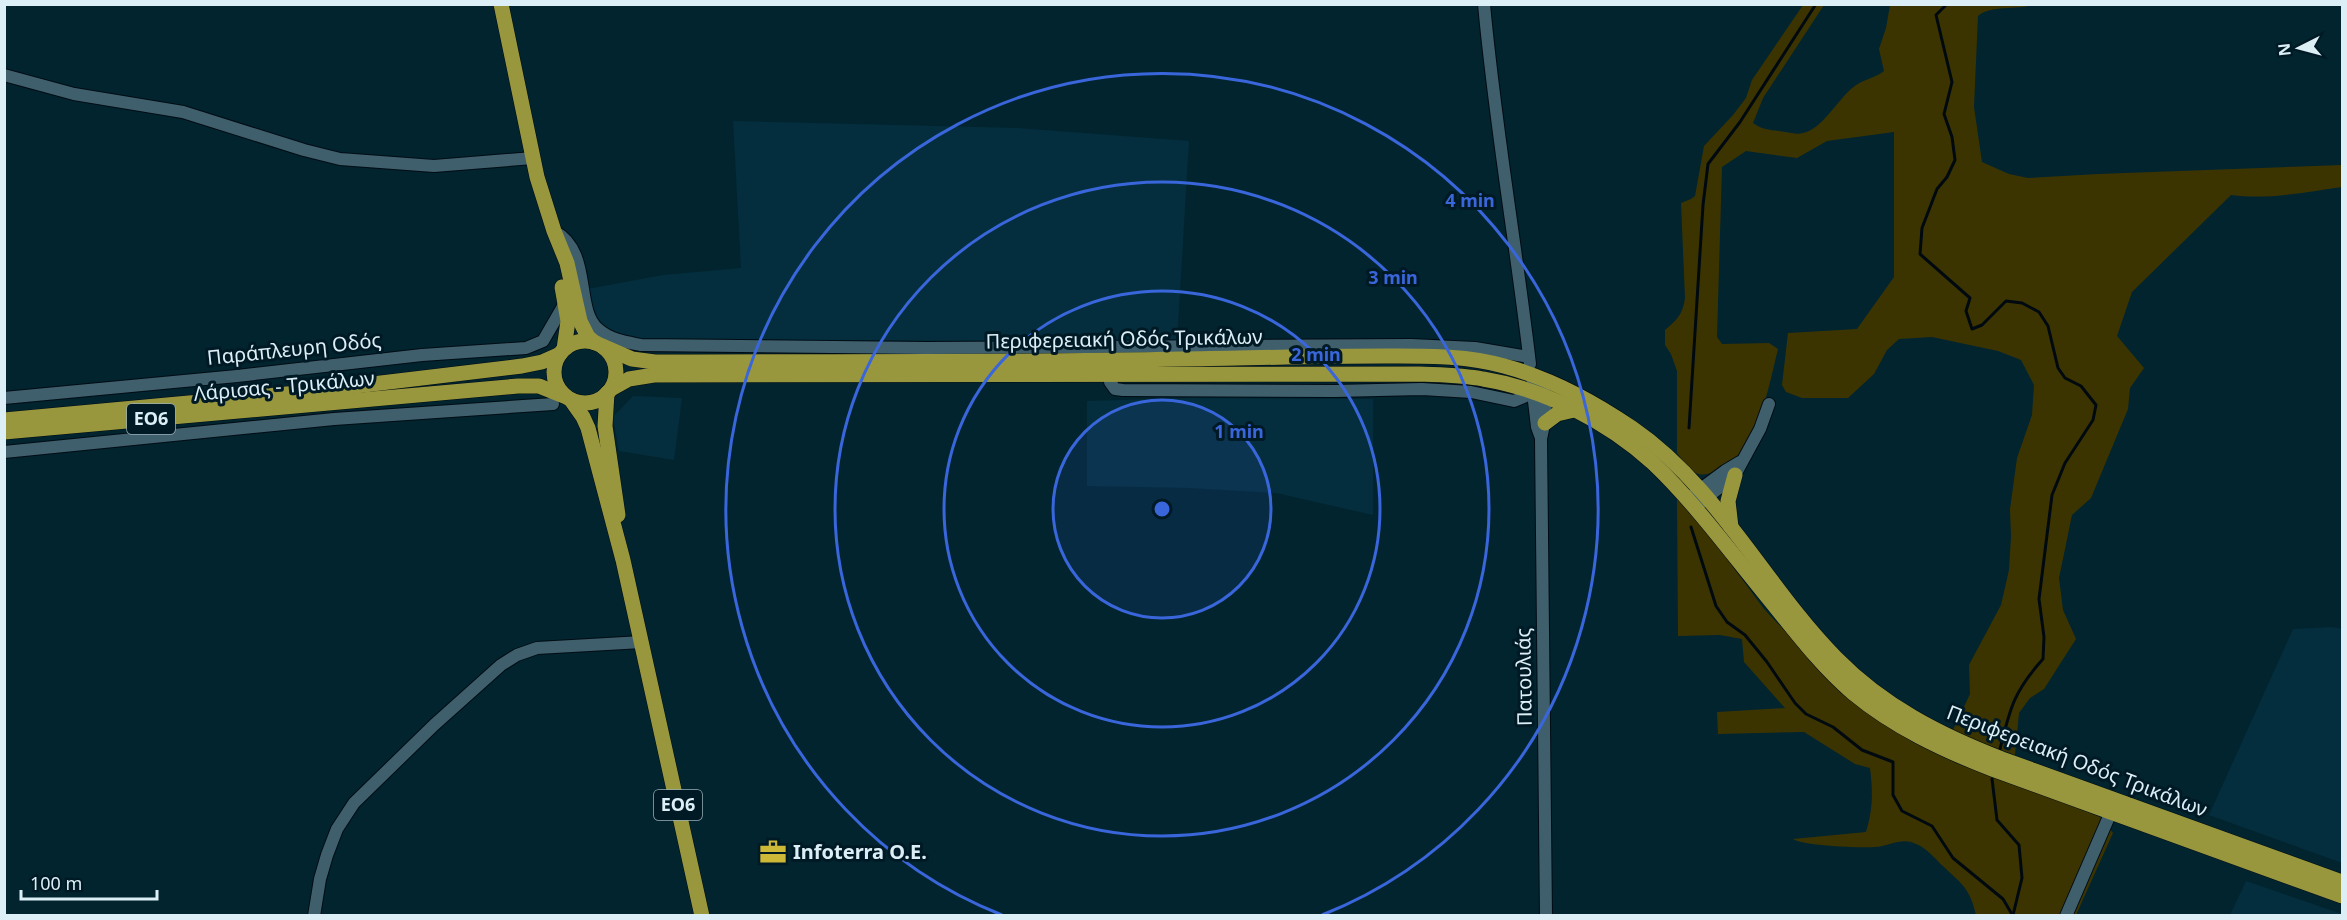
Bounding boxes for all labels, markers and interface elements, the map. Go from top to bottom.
north arrow [2269,18,2329,78]
text: N [2272,42,2296,57]
text: 4 min [1445,188,1495,212]
text: 3 min [1368,265,1418,289]
street label: Περιφερειακή Οδός Τρικάλων [985,323,1263,354]
street label: Παράπλευρη Οδός [206,326,382,371]
text: 2 min [1291,342,1341,366]
street label: Λάρισας - Τρικάλων [192,364,376,407]
road number: ΕΟ6 [127,404,175,434]
text: 1 min [1214,419,1264,443]
centre of rings [1152,499,1172,519]
street label: Πατουλιάς [1509,627,1538,726]
street label: Περιφερειακή Οδός Τρικάλων [1943,698,2211,823]
road number: ΕΟ6 [654,790,702,820]
office icon: Infoterra Ο.Ε. [758,837,788,867]
place label: Infoterra Ο.Ε. [793,838,927,865]
scale bar [21,863,158,901]
text: 100 m [30,871,82,895]

